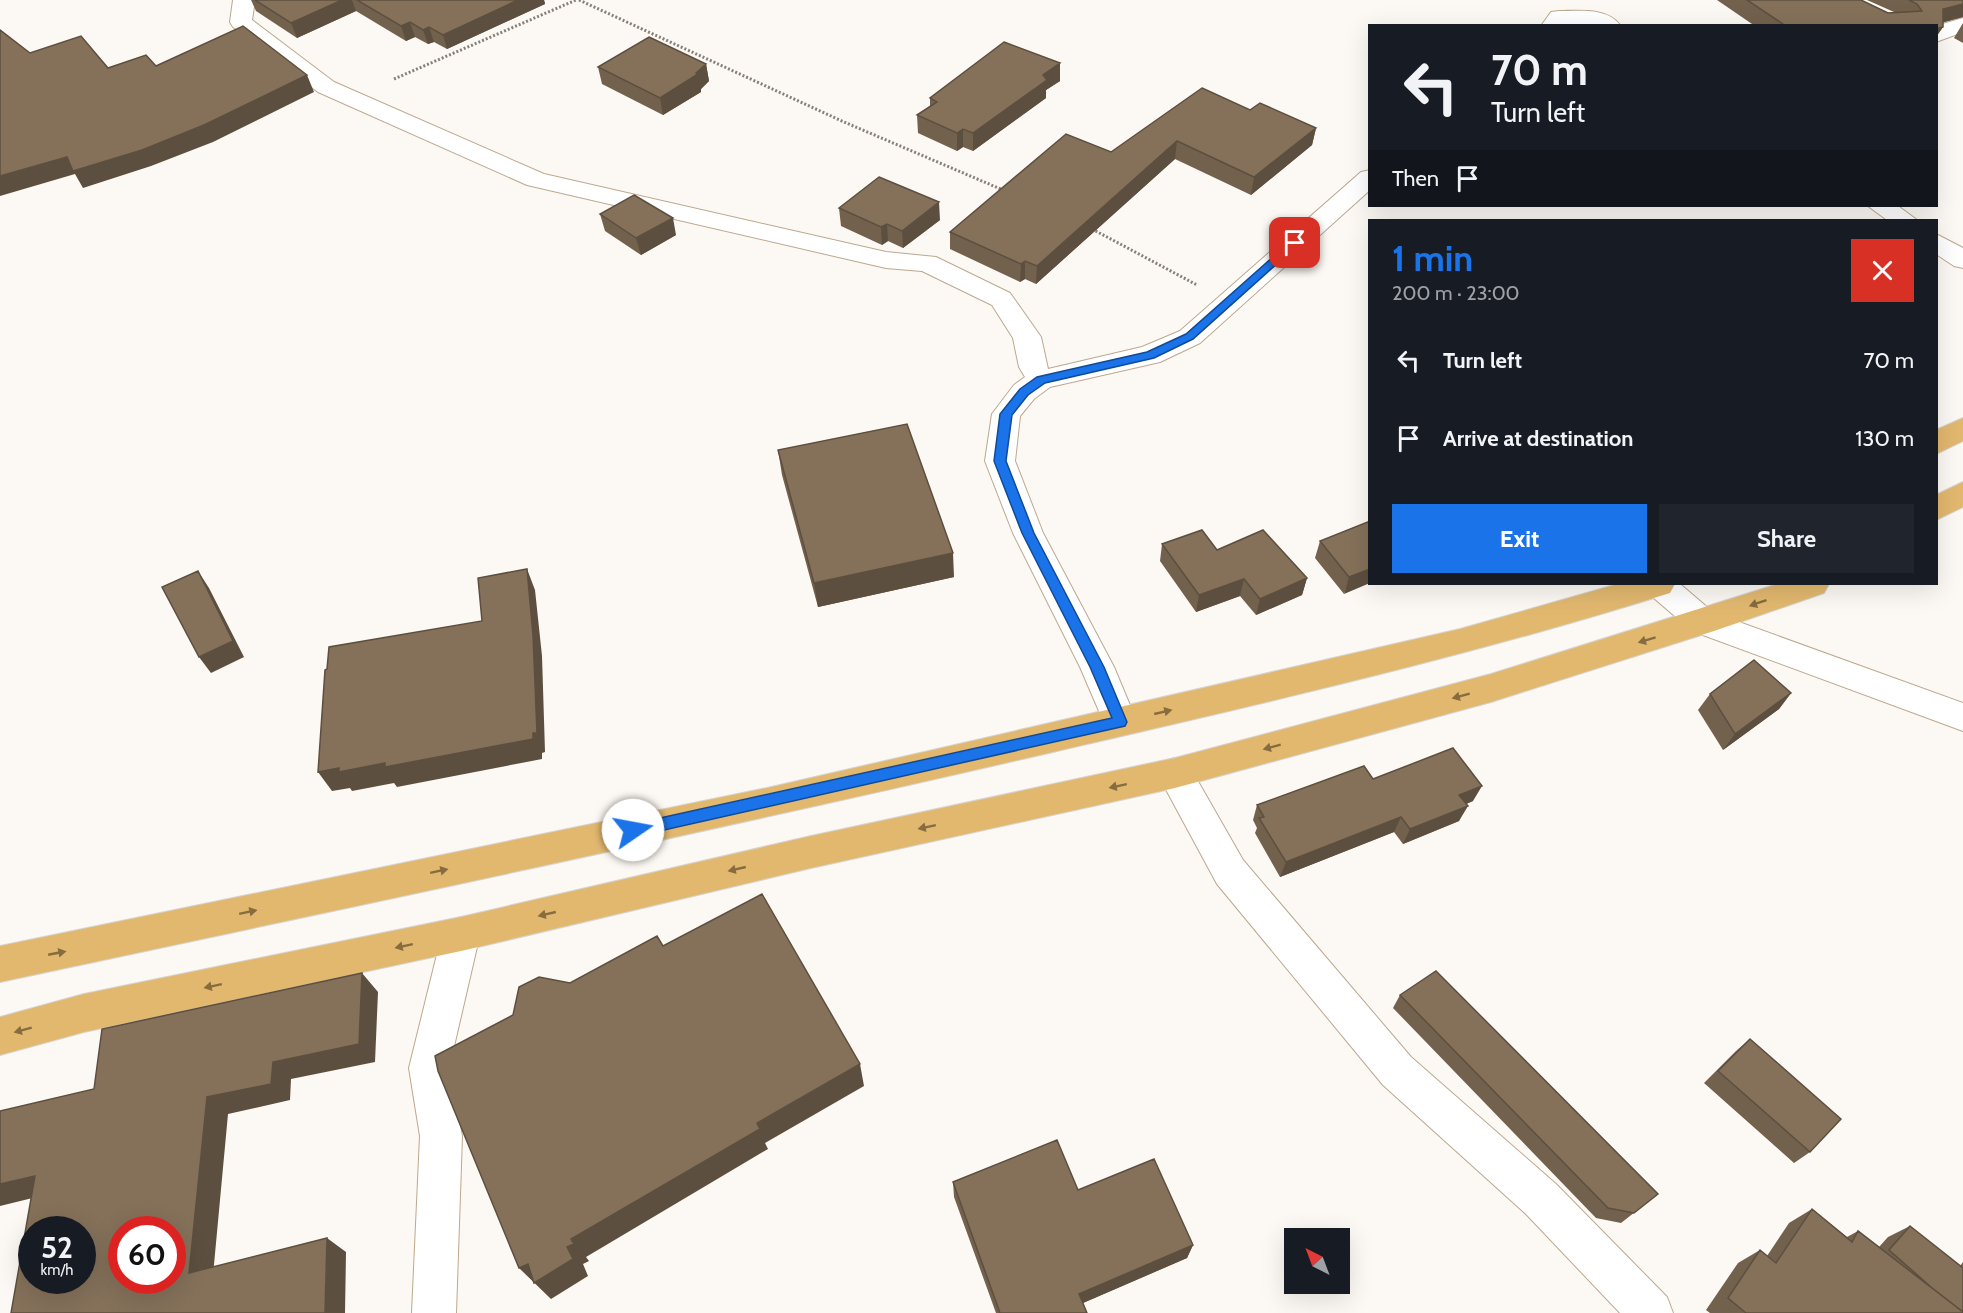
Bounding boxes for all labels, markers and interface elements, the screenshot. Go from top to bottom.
text: 70 m [1491,44,1588,96]
icon: left [1392,48,1470,126]
text: Turn left [1491,96,1585,129]
icon: arrive [1451,162,1484,195]
text: Then [1392,165,1439,192]
pin [1269,217,1320,268]
icon: arrive [1278,226,1311,259]
text: 1 min [1392,236,1473,280]
button: close [1851,239,1914,302]
text: 200 m · 23:00 [1392,281,1520,305]
icon: left [1392,344,1425,377]
text: Turn left [1443,347,1522,374]
text: 70 m [1864,347,1914,374]
icon: arrive [1392,422,1425,455]
text: Arrive at destination [1443,425,1633,452]
text: 130 m [1855,425,1914,452]
button: Exit [1392,504,1647,573]
button: Share [1659,504,1914,573]
one-way arrow [1749,598,1767,608]
one-way arrow [1638,636,1656,645]
one-way arrow [1452,692,1470,702]
one-way arrow [1153,707,1172,717]
one-way arrow [1263,743,1281,752]
one-way arrow [1108,782,1127,791]
position arrow [601,798,665,862]
one-way arrow [918,823,937,832]
one-way arrow [728,865,746,875]
one-way arrow [429,866,448,875]
one-way arrow [239,907,258,916]
one-way arrow [538,909,556,919]
one-way arrow [394,942,413,951]
one-way arrow [48,948,67,957]
one-way arrow [203,982,222,991]
one-way arrow [14,1026,32,1035]
speed limit sign: 60 [108,1216,186,1294]
north arrow [1284,1228,1350,1294]
map controls [1284,1228,1350,1294]
text: 52 [41,1229,73,1266]
text: km/h [41,1261,73,1279]

